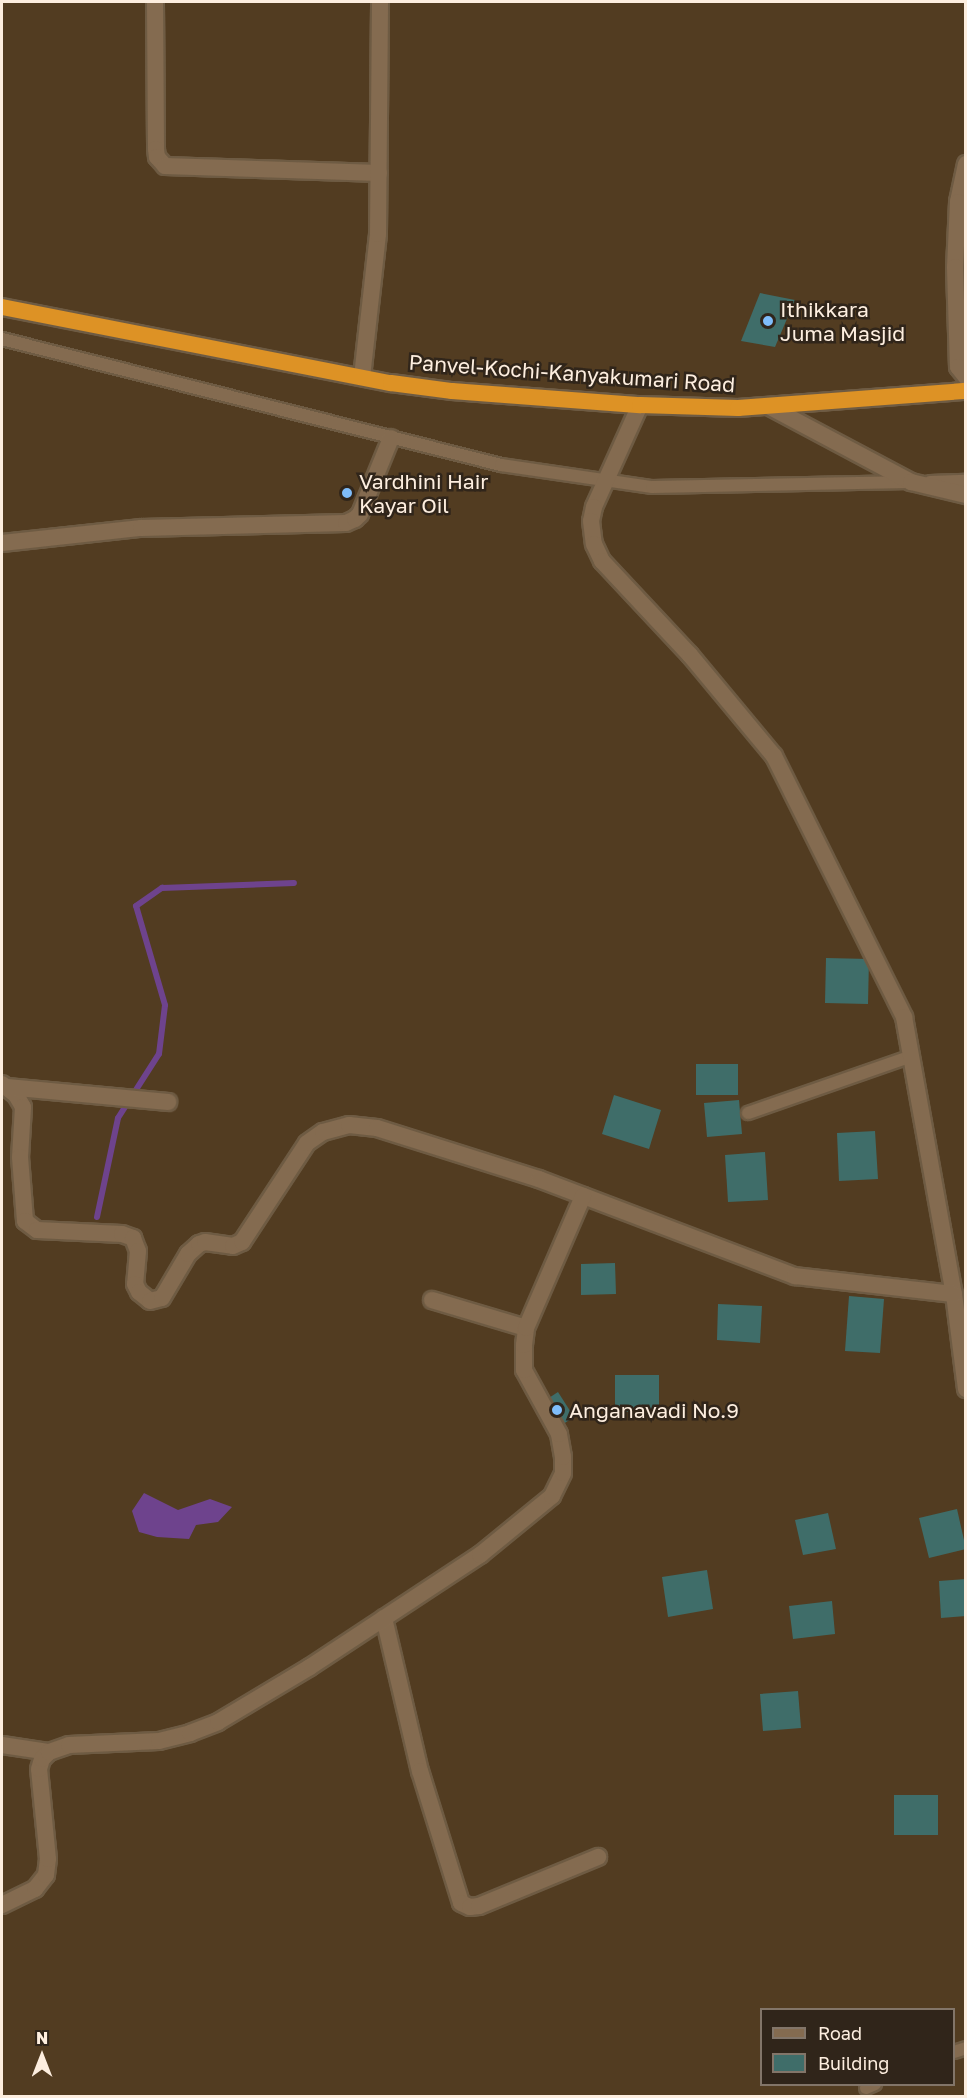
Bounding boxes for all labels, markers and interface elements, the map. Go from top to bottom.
place label: Ithikkara Juma Masjid [780,296,905,346]
marker: Ithikkara Juma Masjid [761,314,775,328]
street label: Panvel-Kochi-Kanyakumari Road [408,349,736,397]
place label: Vardhini Hair Kayar Oil [359,468,489,518]
marker: Vardhini Hair Kayar Oil [340,486,354,500]
place label: Anganavadi No.9 [569,1397,739,1423]
marker: Anganavadi No.9 [550,1403,564,1417]
legend [760,2008,955,2086]
text: Road [818,2022,862,2044]
north arrow [12,2026,72,2086]
text: N [36,2028,48,2048]
text: Building [818,2052,889,2074]

